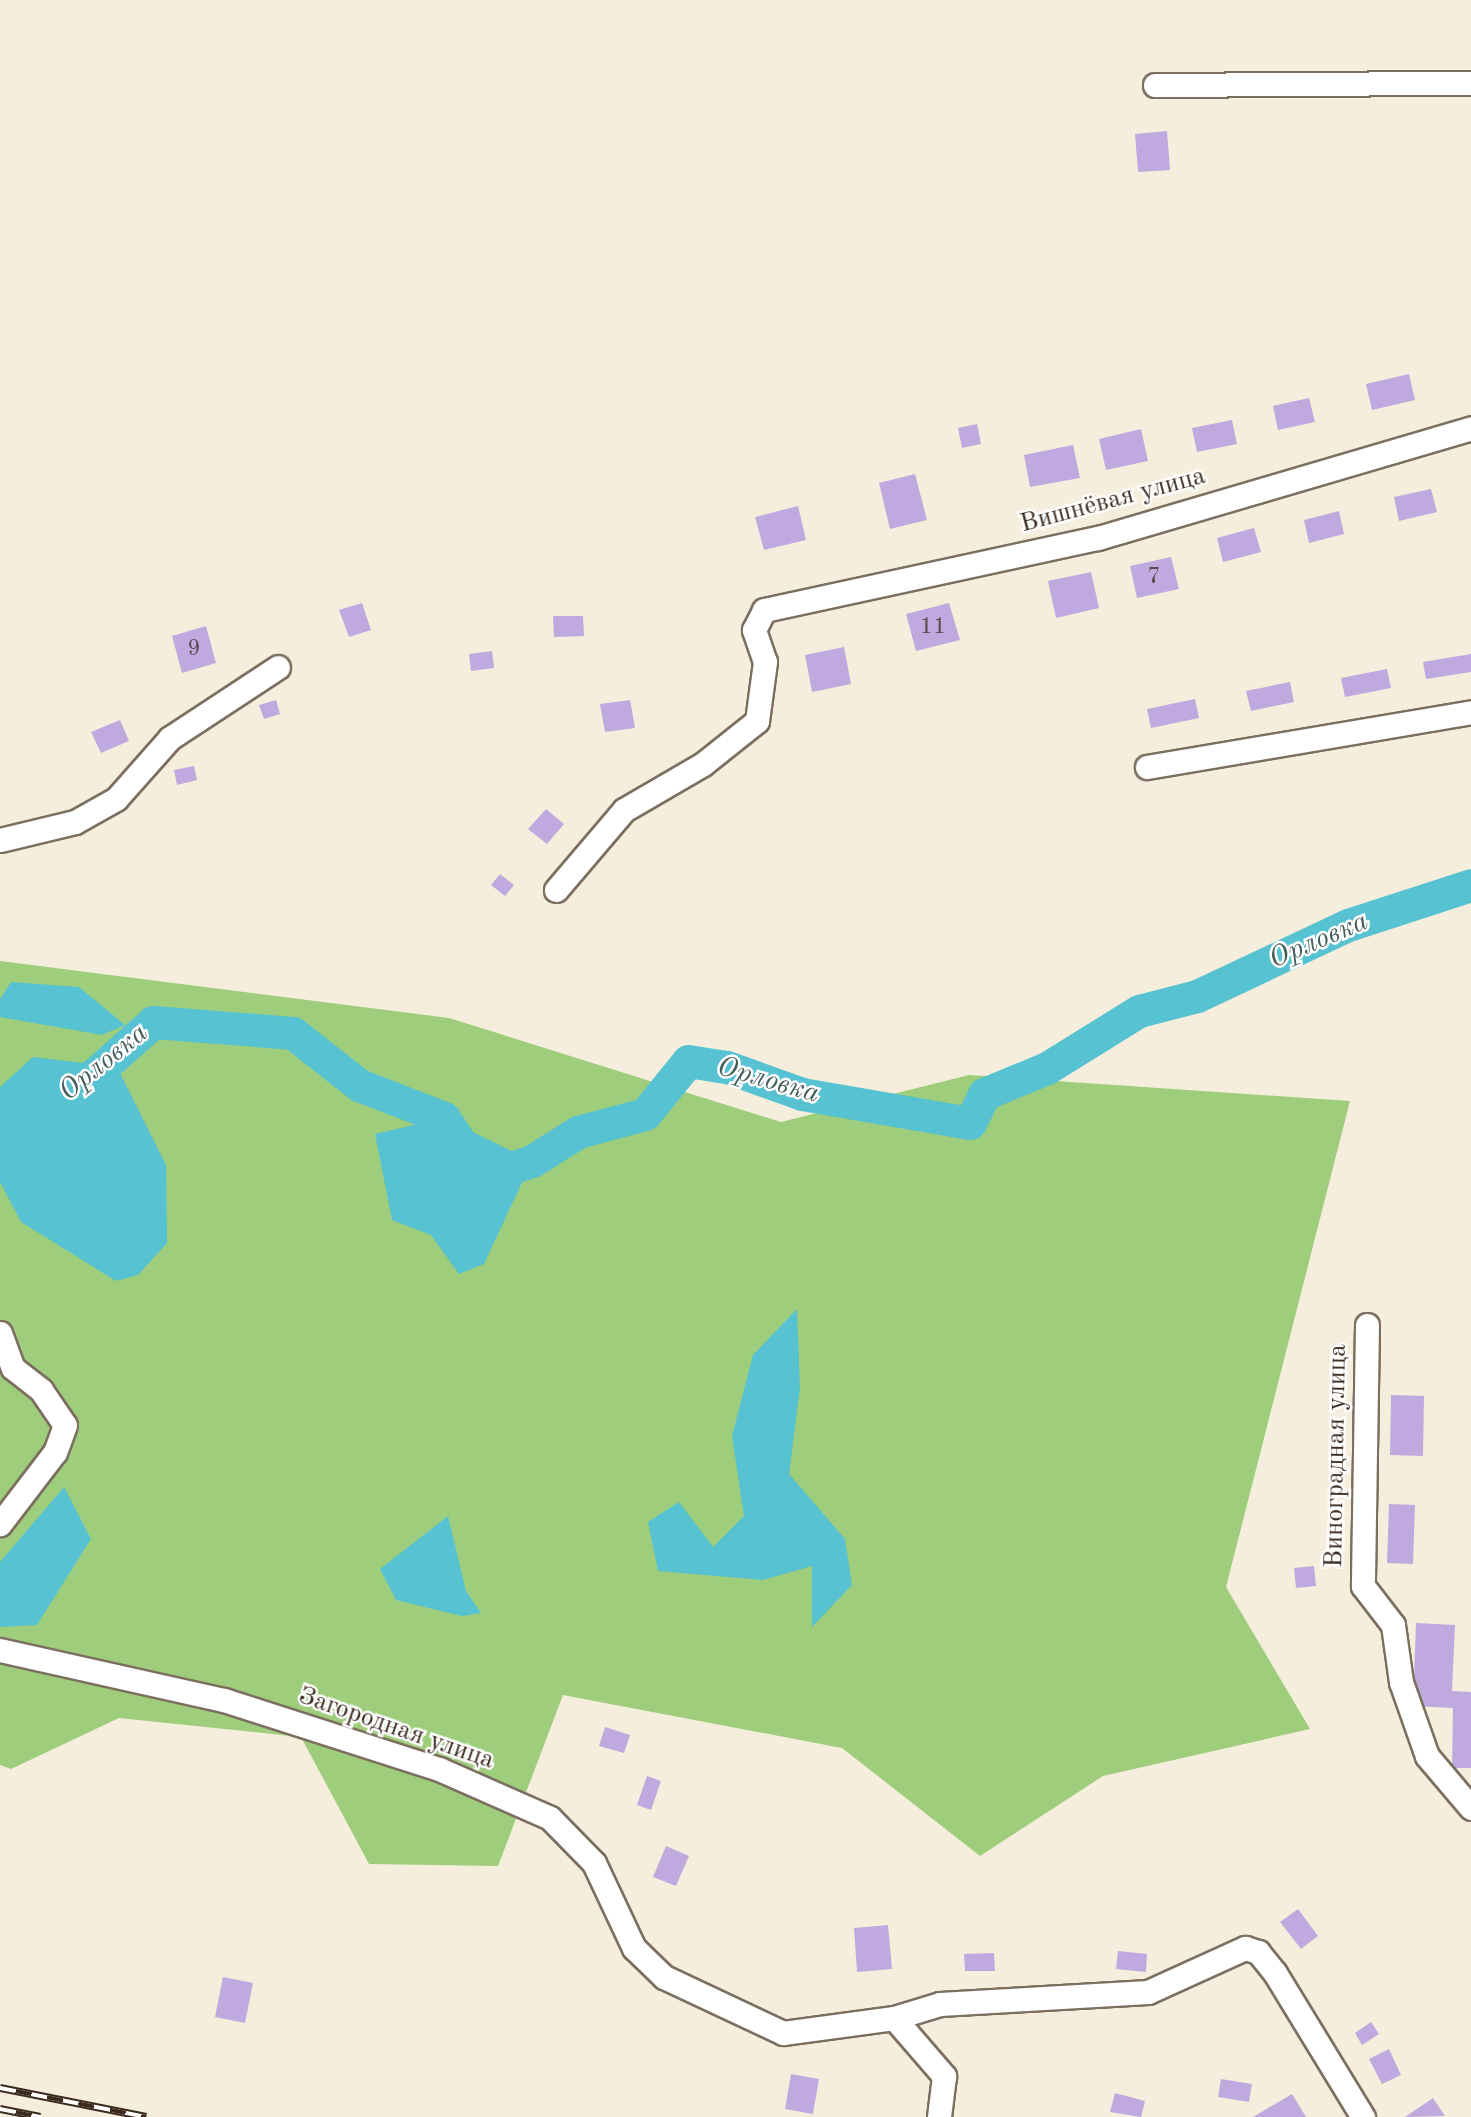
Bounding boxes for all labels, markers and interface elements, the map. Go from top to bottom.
street label: Вишнёвая улица [1017,461,1209,541]
house number: 7 [1147,563,1161,591]
house number: 11 [920,613,946,641]
house number: 9 [187,635,201,663]
water label: Орловка [1264,905,1374,977]
water label: Орловка [53,1017,155,1109]
water label: Орловка [713,1050,823,1112]
street label: Виноградная улица [1319,1344,1355,1568]
street label: Загородная улица [294,1681,498,1777]

